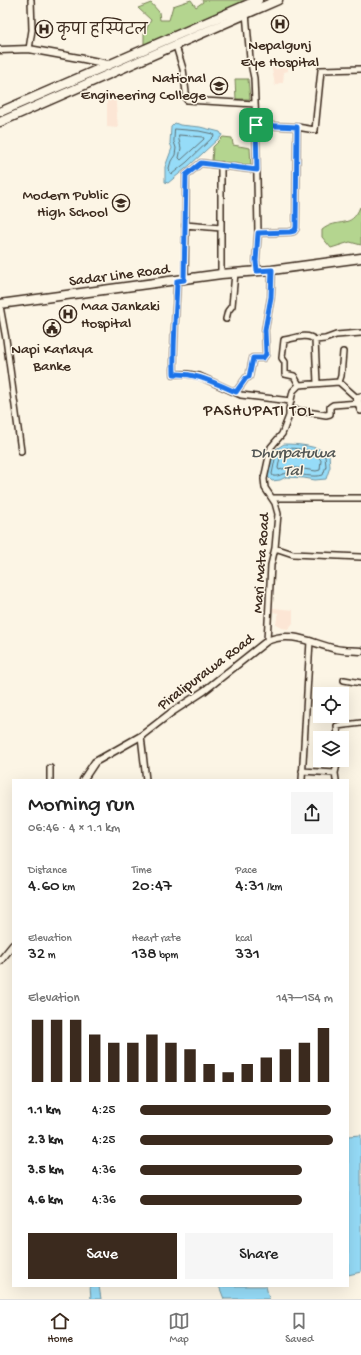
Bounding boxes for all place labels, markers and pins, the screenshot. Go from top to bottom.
hospital icon: Nepalgunj Eye Hospital [270,14,290,34]
place label: कृपा हस्पिटल [56,17,149,41]
hospital icon: कृपा हस्पिटल [34,19,54,39]
place label: Nepalgunj Eye Hospital [241,37,319,72]
place label: National Engineering College [81,70,206,105]
school or university icon: National Engineering College [209,76,229,96]
pin [239,108,273,142]
place label: Modern Public High School [22,187,109,222]
school or university icon: Modern Public High School [111,193,131,213]
place label: Maa Jankaki Hospital [81,298,160,333]
hospital icon: Maa Jankaki Hospital [58,304,78,324]
public building icon: Napi Karlaya Banke [42,318,62,338]
place label: Napi Karlaya Banke [11,341,93,376]

